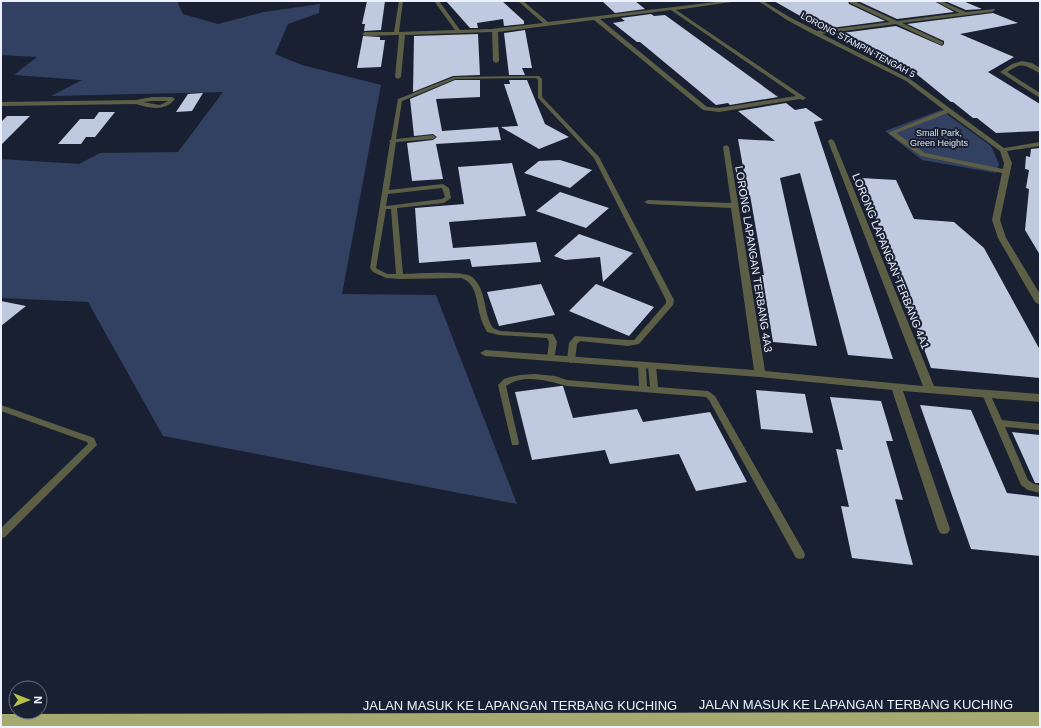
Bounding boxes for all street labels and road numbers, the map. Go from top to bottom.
street label: LORONG STAMPIN TENGAH 5 [799,10,917,80]
street label: LORONG LAPANGAN TERBANG 4A3 [733,165,775,353]
street label: LORONG LAPANGAN TERBANG 4A1 [850,171,932,351]
street label: JALAN MASUK KE LAPANGAN TERBANG KUCHING [699,697,1013,712]
street label: JALAN MASUK KE LAPANGAN TERBANG KUCHING [363,698,677,713]

